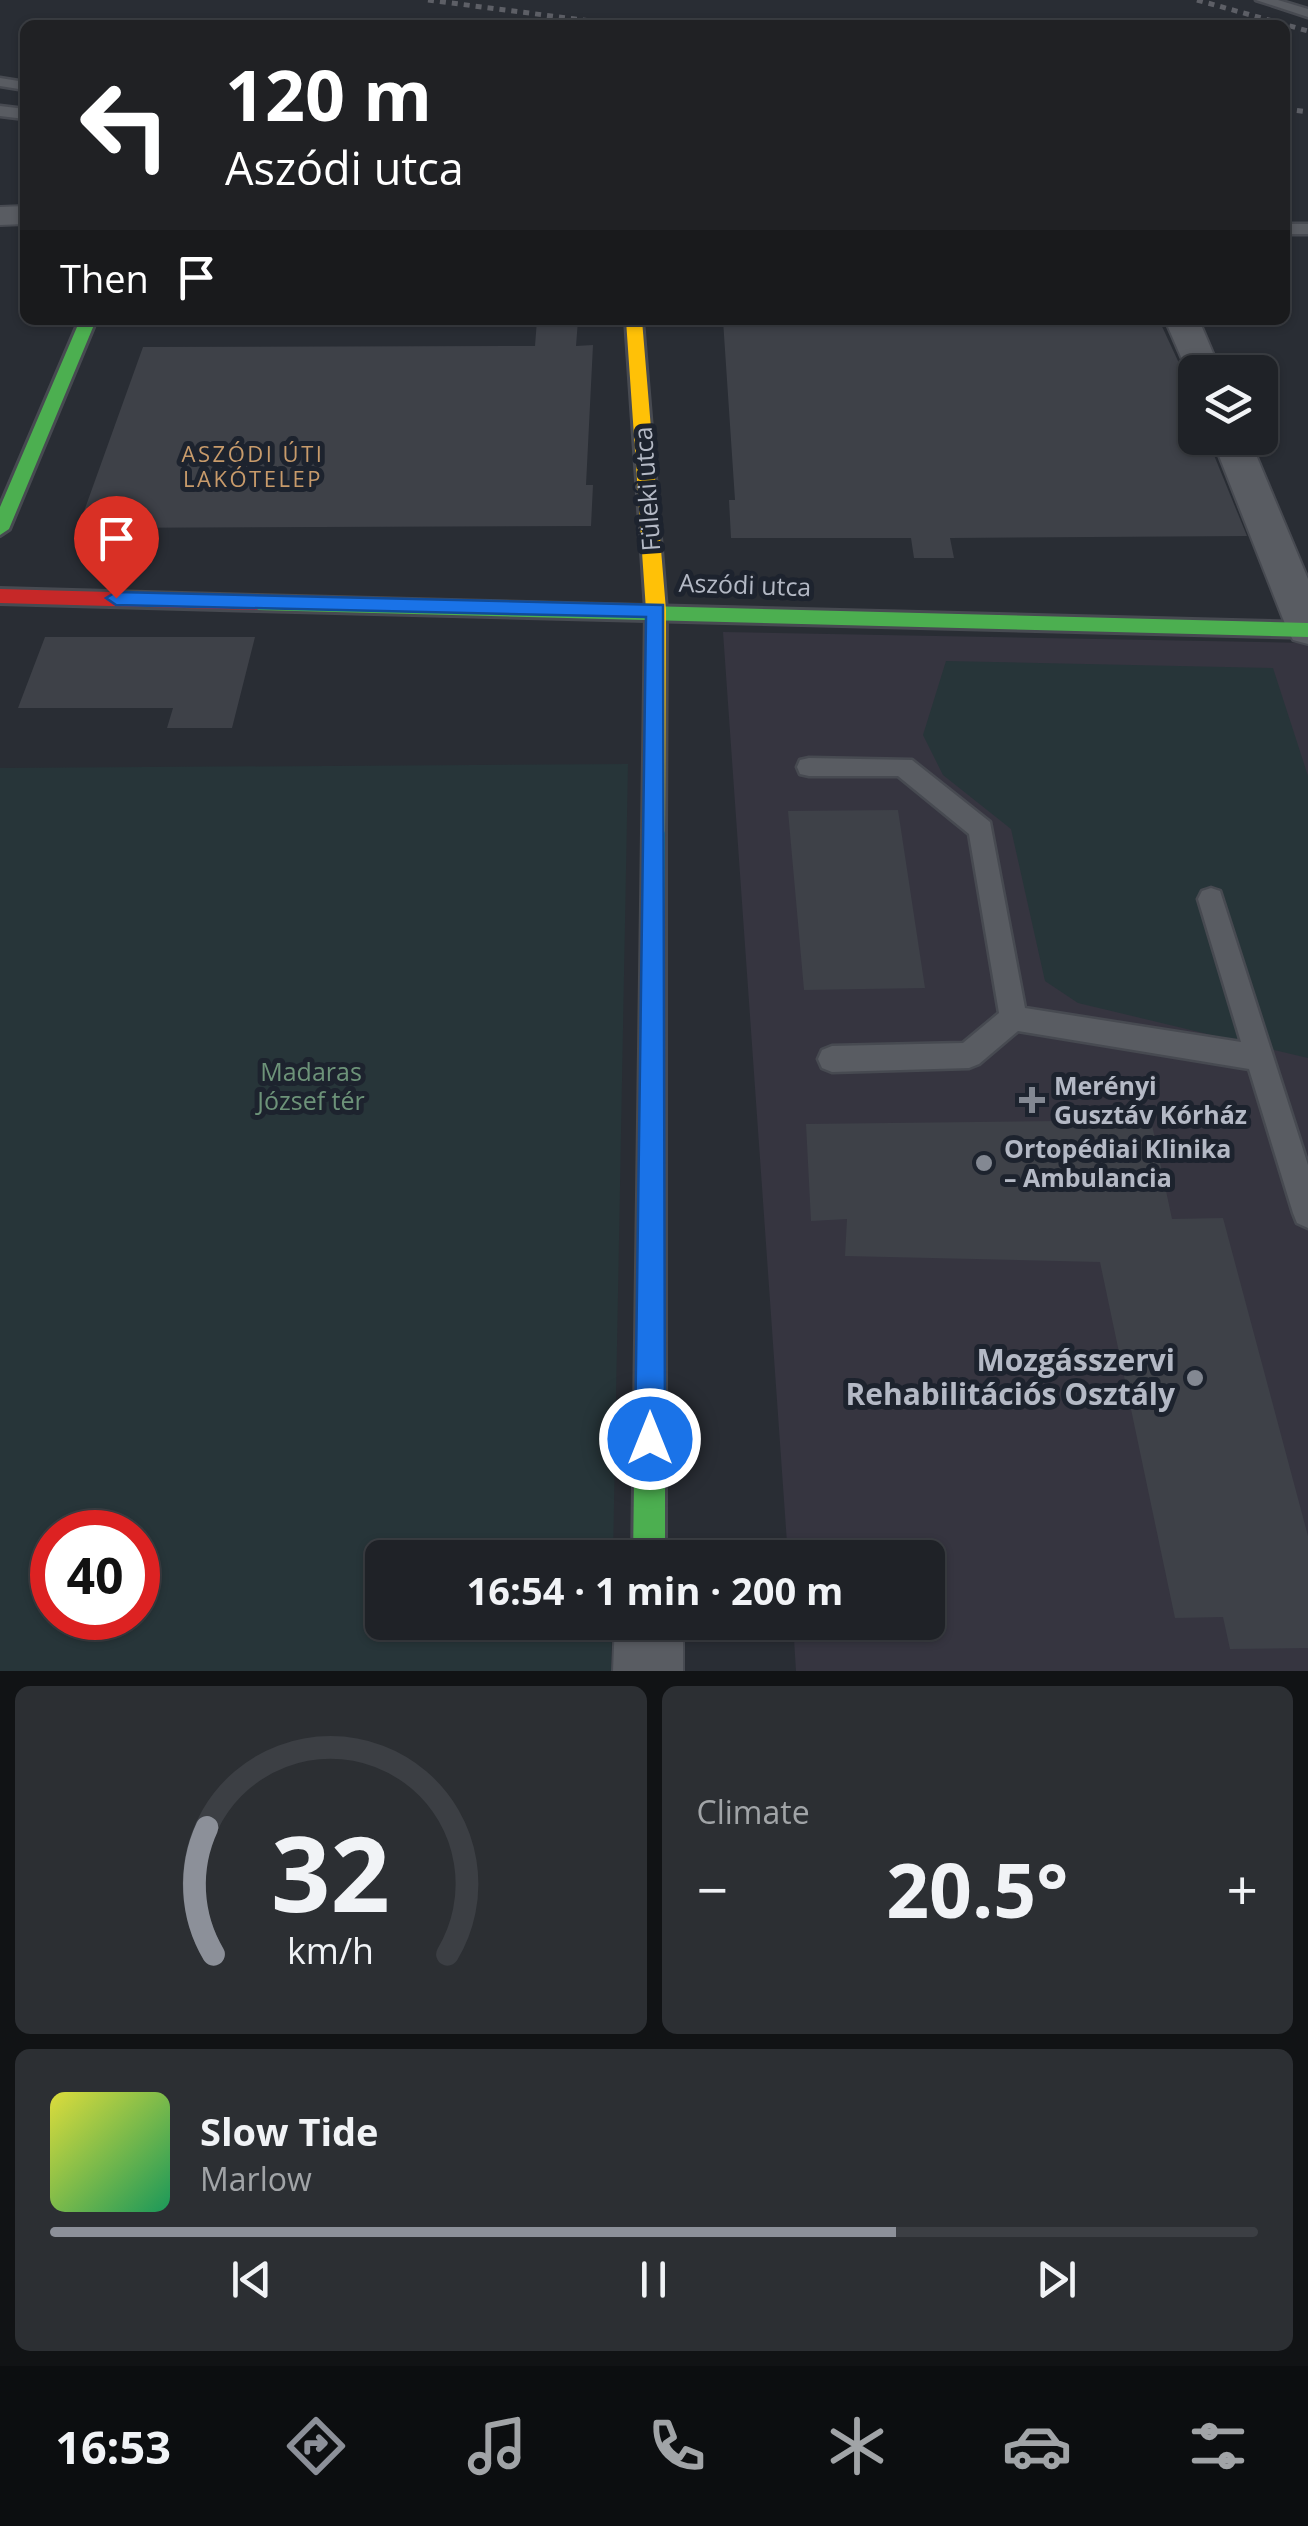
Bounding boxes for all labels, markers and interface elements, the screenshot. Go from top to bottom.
text: 120 m [225,46,432,142]
icon: left [60,60,190,190]
text: Aszódi utca [225,137,464,198]
icon: arrive [169,250,224,305]
text: Then [60,252,149,304]
map controls [1178,355,1278,455]
button: layers [1178,355,1278,455]
street label: Füleki utca [625,426,667,552]
district label: ASZÓDI ÚTI LAKÓTELEP [182,438,324,493]
pin [74,496,159,599]
icon: arrive [89,511,144,566]
street label: Aszódi utca [678,565,812,603]
park label: Madaras József tér [255,1054,365,1117]
place label: Merényi Gusztáv Kórház [1054,1068,1247,1131]
marker: Merényi Gusztáv Kórház [1019,1087,1045,1113]
place label: Ortopédiai Klinika – Ambulancia [1004,1131,1231,1194]
marker: Ortopédiai Klinika – Ambulancia [973,1152,995,1174]
place label: Mozgásszervi Rehabilitációs Osztály [845,1339,1176,1414]
marker: Mozgásszervi Rehabilitációs Osztály [1184,1367,1206,1389]
position arrow [598,1387,702,1491]
speed limit sign: 40 [30,1510,160,1640]
text: 16:54 · 1 min · 200 m [467,1564,843,1616]
text: Climate [697,1790,810,1833]
text: 32 [271,1801,390,1942]
text: 20.5° [886,1838,1068,1940]
text: − [697,1851,728,1926]
text: + [1227,1851,1258,1926]
text: km/h [287,1926,374,1974]
text: Slow Tide [200,2105,379,2157]
text: Marlow [200,2157,312,2200]
icon: previous [224,2252,279,2307]
icon: pause [626,2252,681,2307]
icon: next [1029,2252,1084,2307]
icon: directions [281,2411,351,2481]
icon: music [462,2411,532,2481]
icon: phone [642,2411,712,2481]
icon: climate [822,2411,892,2481]
icon: car [1002,2411,1072,2481]
icon: filters [1183,2411,1253,2481]
text: 16:53 [55,2416,171,2477]

